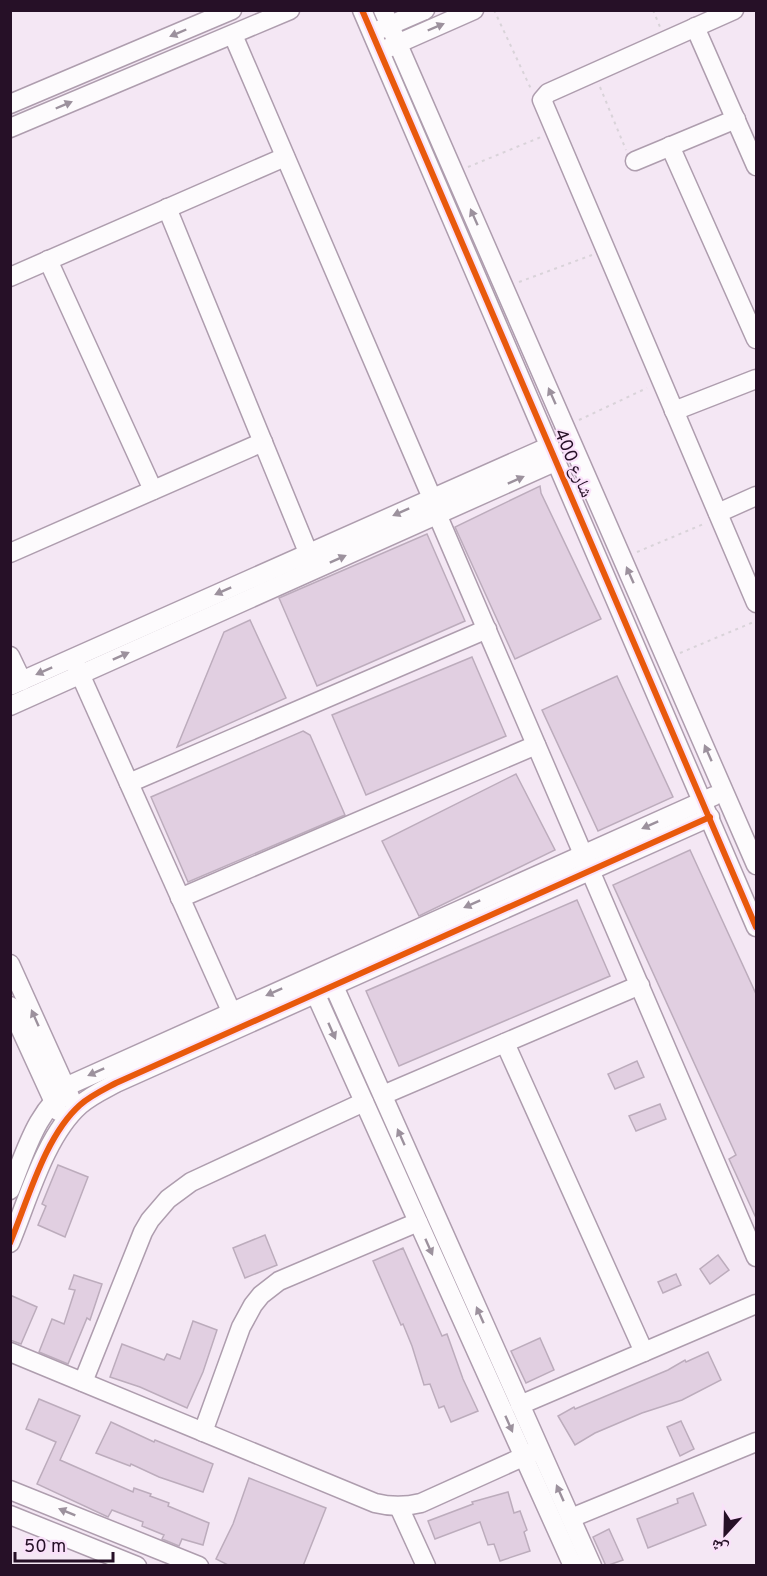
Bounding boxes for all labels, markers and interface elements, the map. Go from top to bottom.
one-way arrow [427,22,445,32]
one-way arrow [169,29,187,38]
one-way arrow [56,100,74,110]
one-way arrow [469,208,478,226]
one-way arrow [547,386,557,404]
street label: شارع 400 [548,426,597,501]
one-way arrow [507,475,524,484]
one-way arrow [391,507,409,517]
one-way arrow [329,555,346,564]
one-way arrow [625,565,635,583]
one-way arrow [214,587,231,596]
one-way arrow [113,652,130,661]
one-way arrow [36,666,53,675]
one-way arrow [703,744,713,762]
one-way arrow [640,820,658,830]
one-way arrow [463,900,480,909]
one-way arrow [265,987,283,997]
one-way arrow [30,1009,39,1026]
one-way arrow [327,1022,336,1039]
one-way arrow [88,1067,105,1076]
one-way arrow [397,1128,406,1145]
one-way arrow [425,1238,434,1255]
one-way arrow [476,1306,485,1323]
one-way arrow [505,1416,514,1433]
one-way arrow [555,1483,565,1501]
north arrow [695,1504,755,1564]
one-way arrow [58,1507,76,1516]
scale bar [15,1525,112,1563]
text: ش [708,1534,732,1559]
text: 50 m [24,1536,66,1559]

